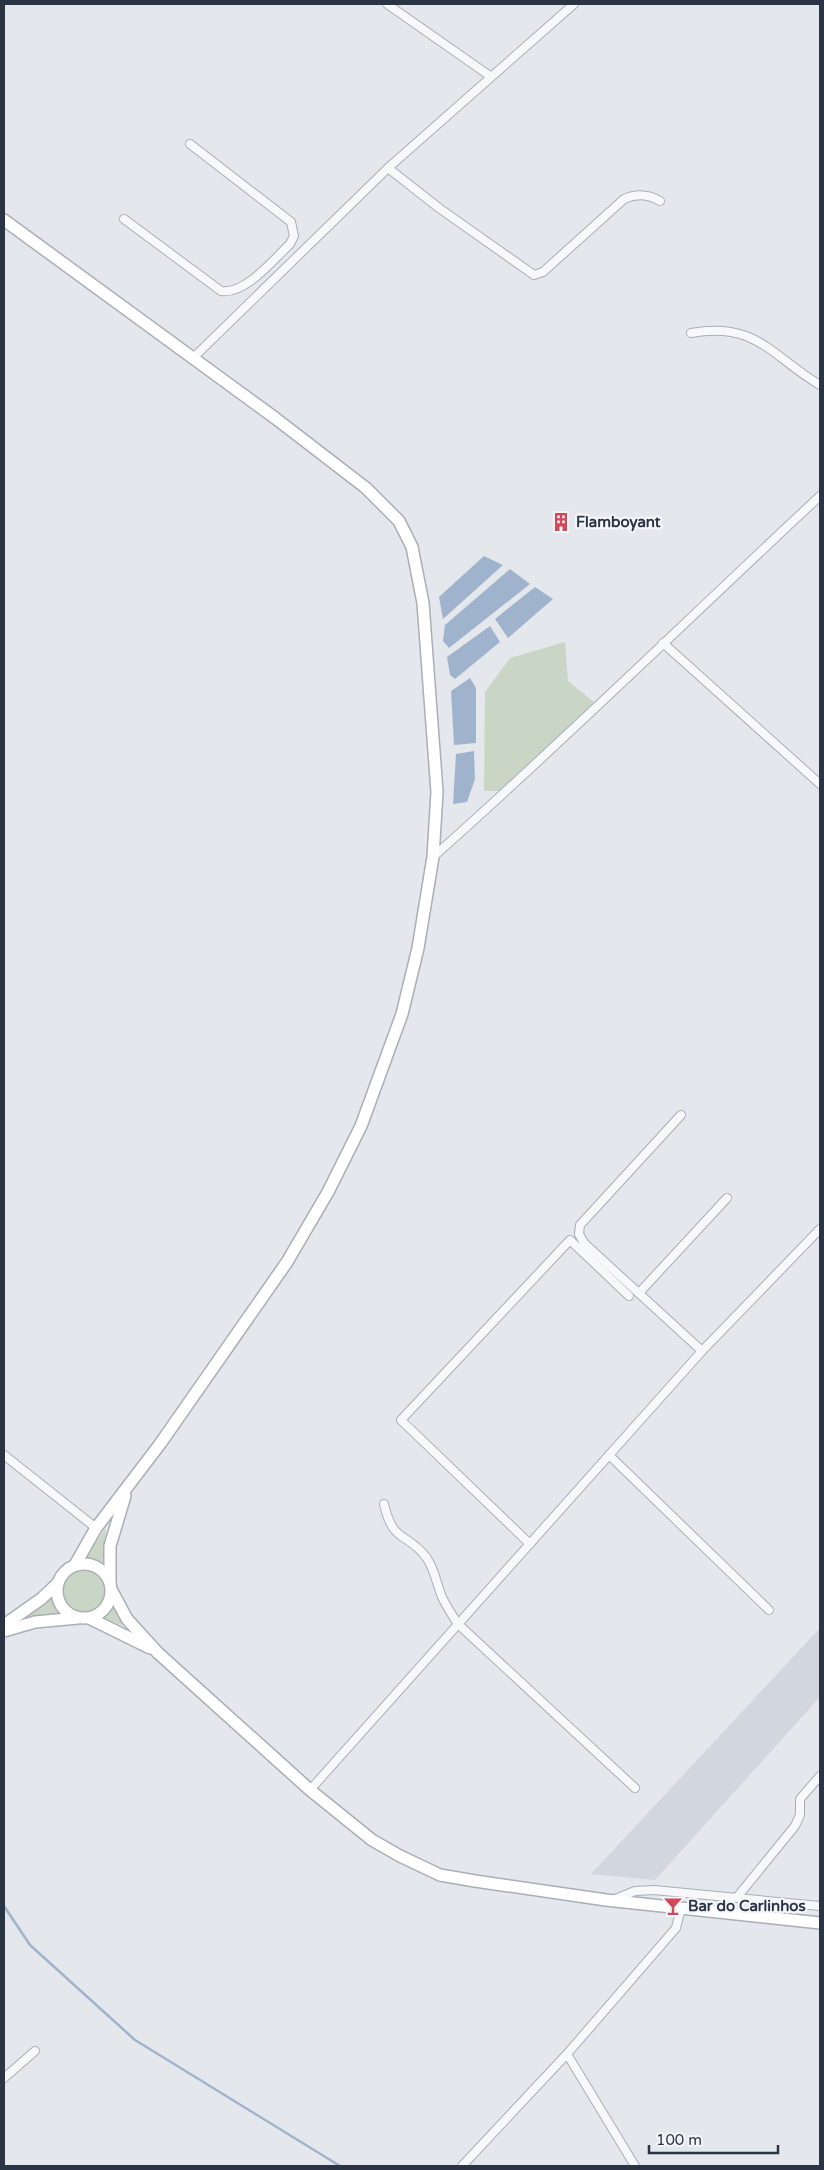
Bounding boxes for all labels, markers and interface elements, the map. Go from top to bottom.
building icon: Flamboyant [550,511,572,533]
place label: Flamboyant [576,513,661,532]
bar icon: Bar do Carlinhos [662,1895,684,1917]
place label: Bar do Carlinhos [688,1897,806,1915]
scale bar [649,2122,778,2154]
text: 100 m [656,2131,702,2149]

